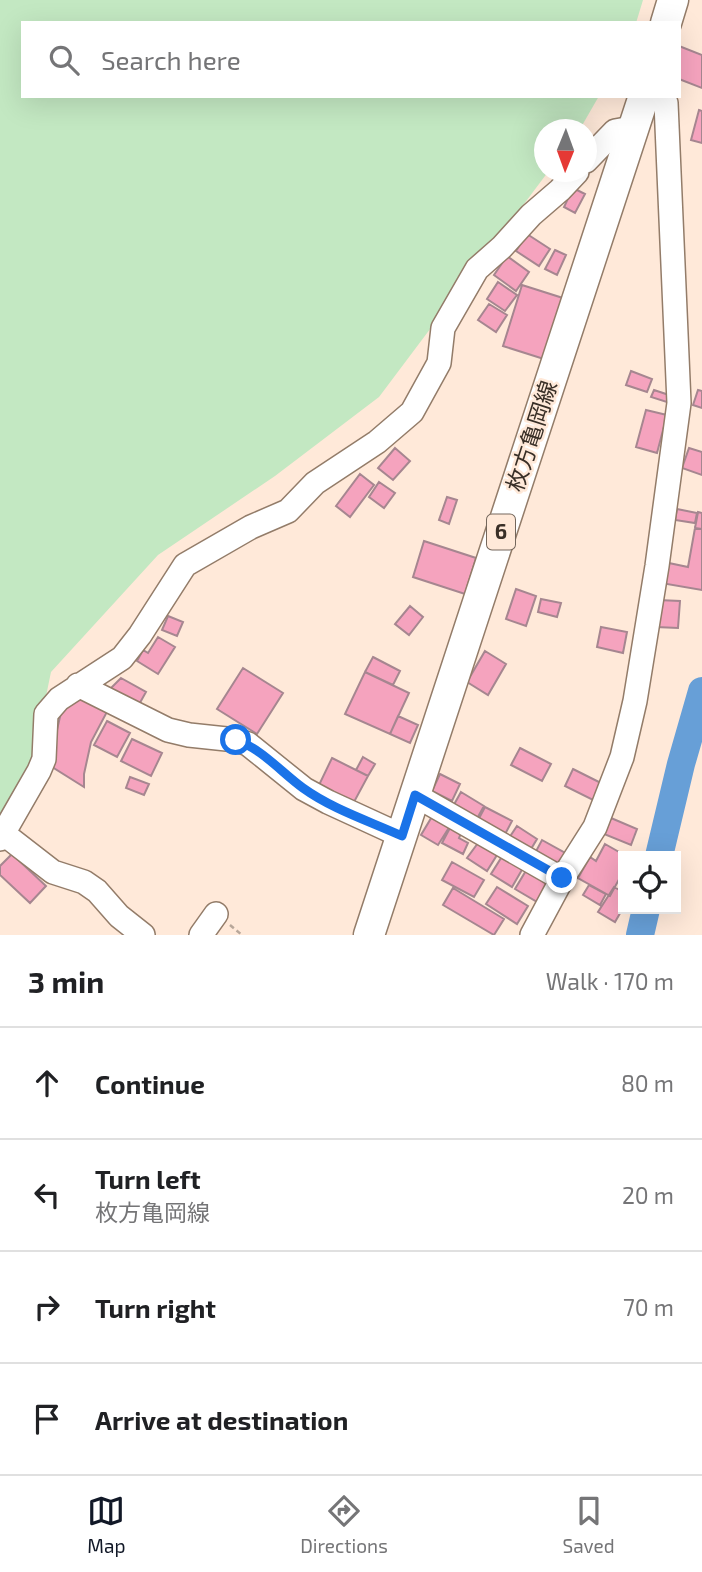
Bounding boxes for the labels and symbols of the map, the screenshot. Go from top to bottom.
north arrow [534,119,597,182]
street label: 枚方亀岡線 [500,377,562,495]
road number: 6 [487,514,515,550]
route start [220,724,251,755]
route end [546,862,577,893]

